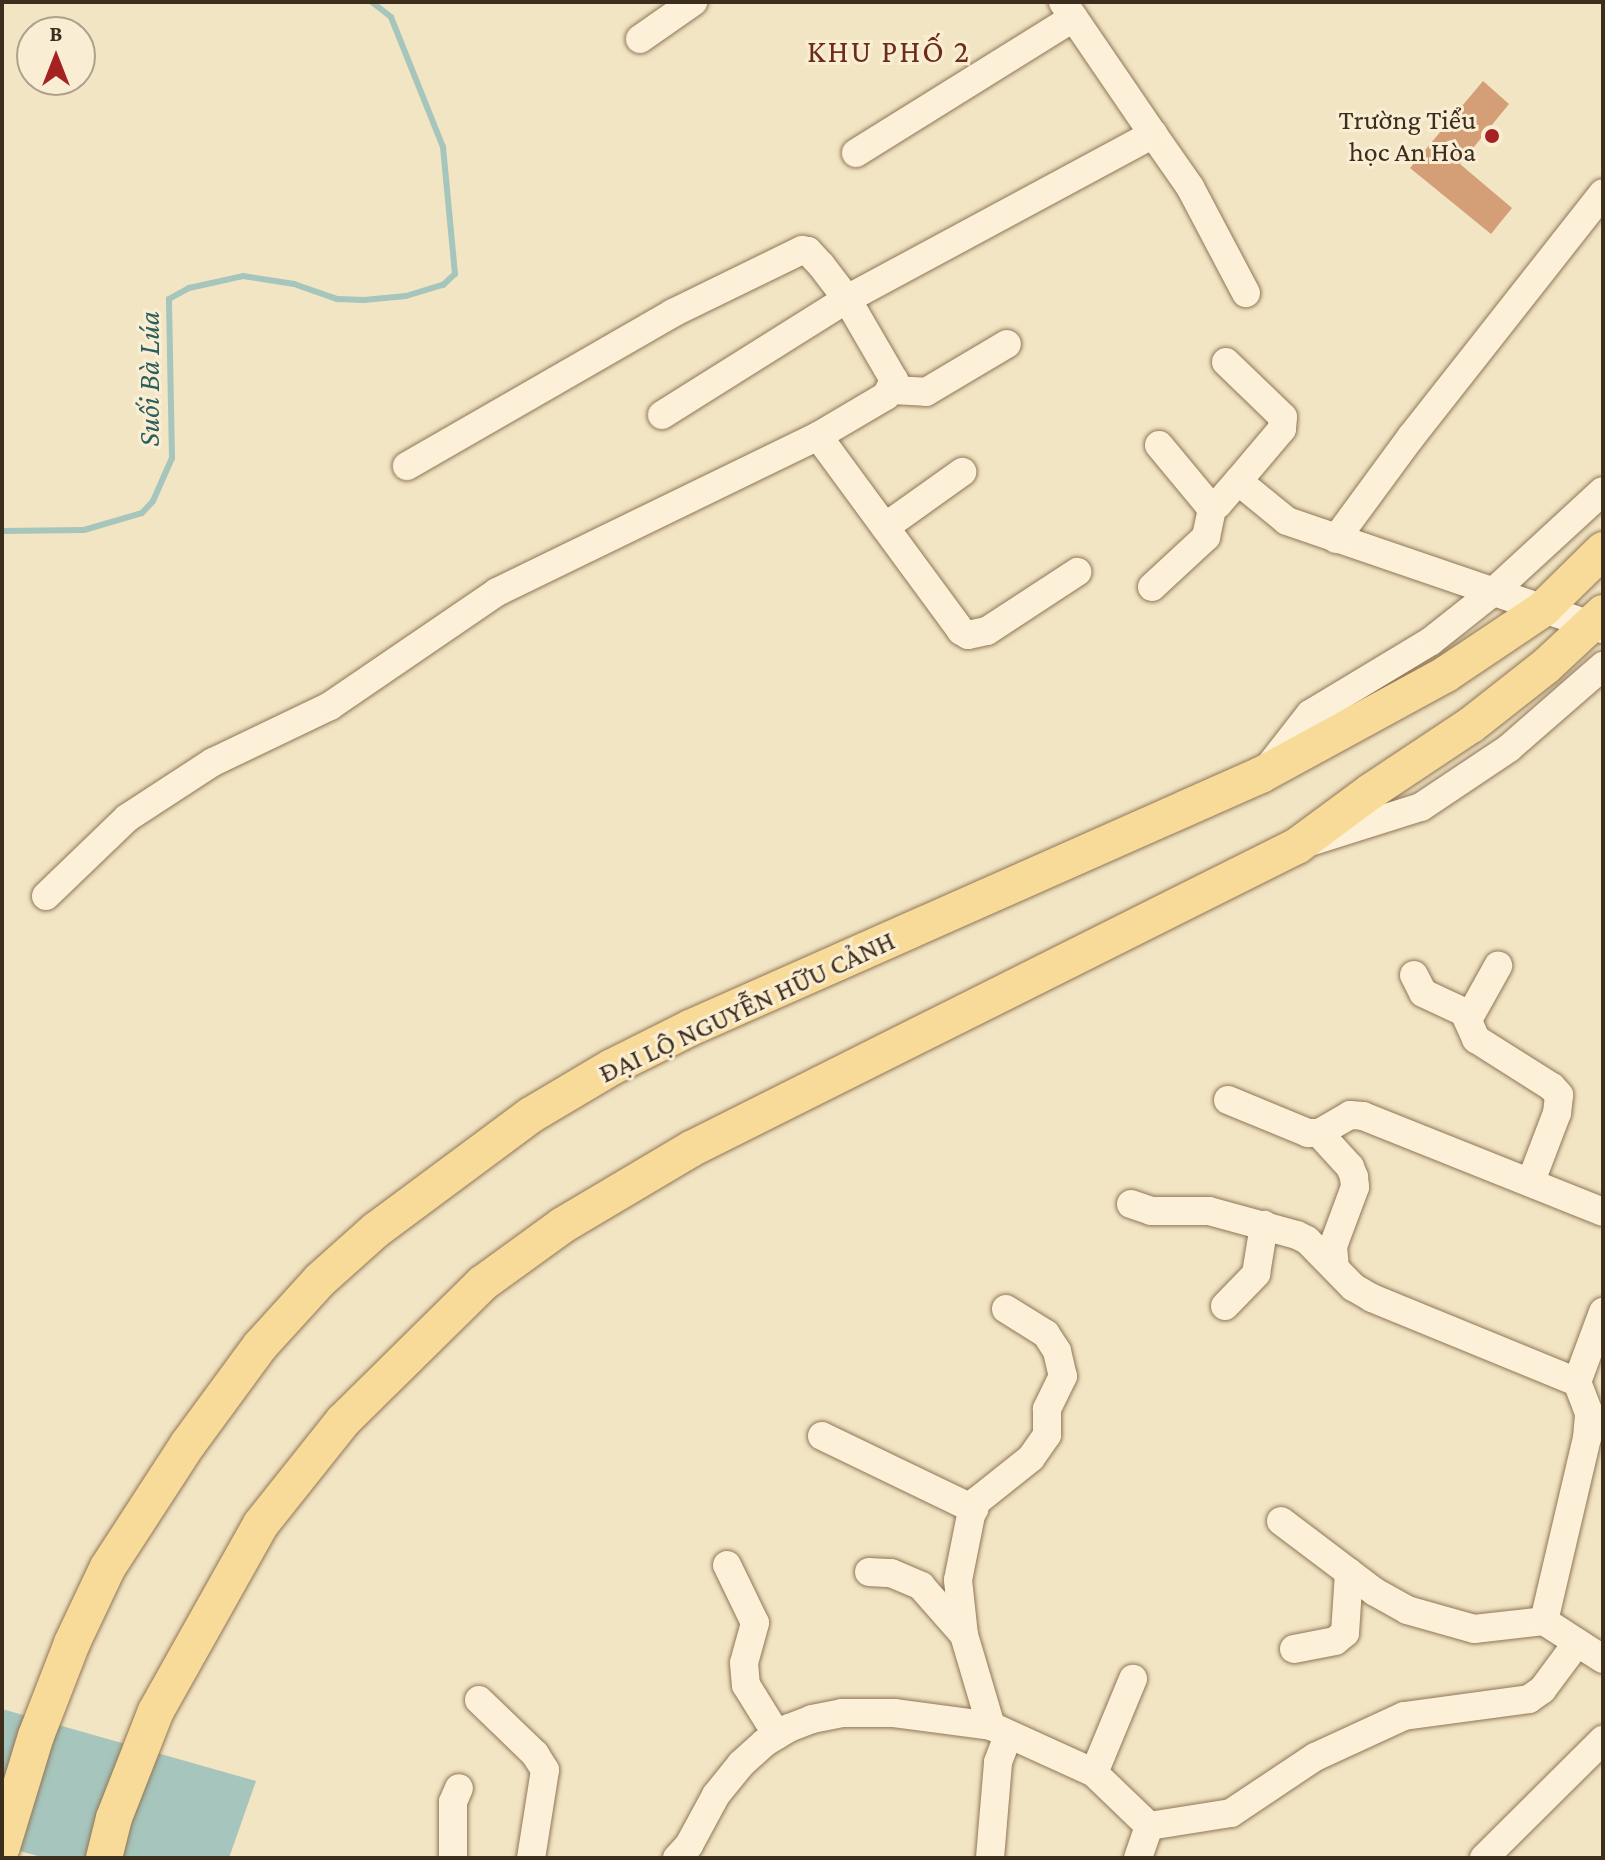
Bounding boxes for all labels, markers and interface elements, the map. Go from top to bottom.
north arrow [16,16,96,96]
text: B [50,21,62,46]
district label: KHU PHỐ 2 [807,32,971,70]
place label: Trường Tiểu học An Hòa [1339,103,1476,169]
marker: Trường Tiểu học An Hòa [1483,127,1501,145]
water label: Suối Bà Lúa [131,311,167,447]
street label: ĐẠI LỘ NGUYỄN HỮU CẢNH [594,924,900,1090]

